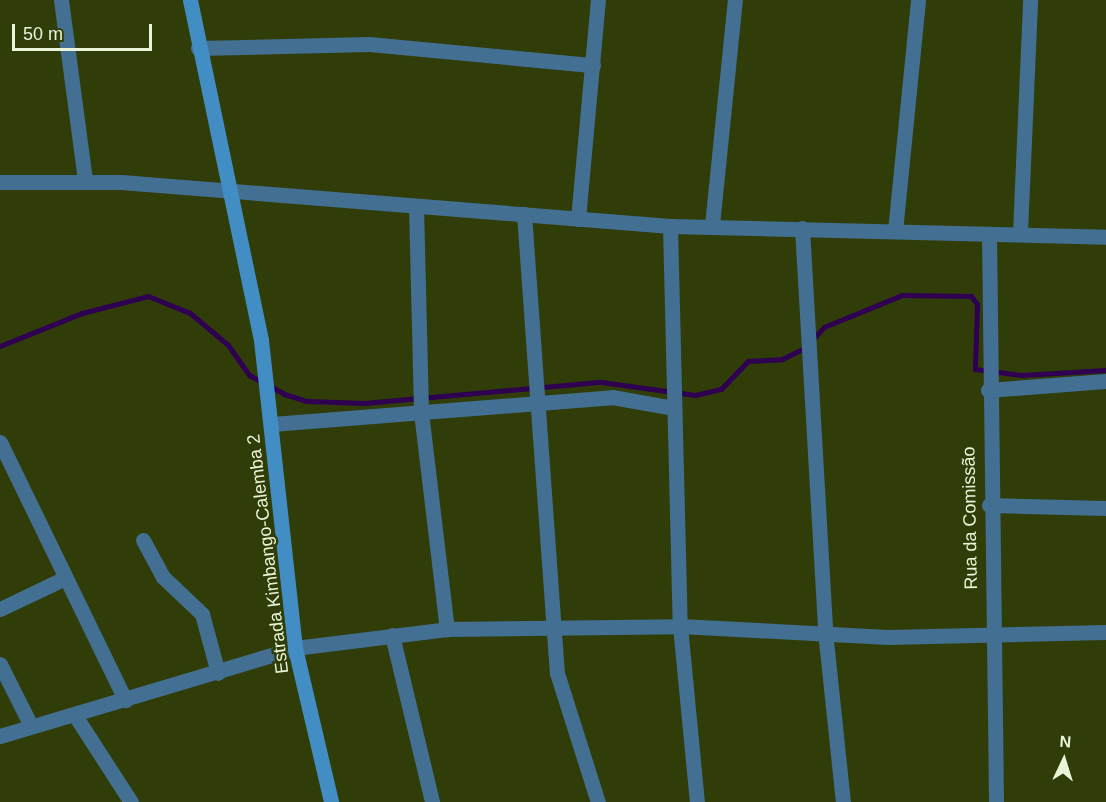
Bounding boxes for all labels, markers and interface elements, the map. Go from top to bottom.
scale bar [15,12,154,50]
text: 50 m [23,24,63,44]
street label: Estrada Kimbango-Calemba 2 [243,433,293,675]
street label: Rua da Comissão [958,446,982,590]
north arrow [1034,730,1094,790]
text: N [1059,733,1072,750]

